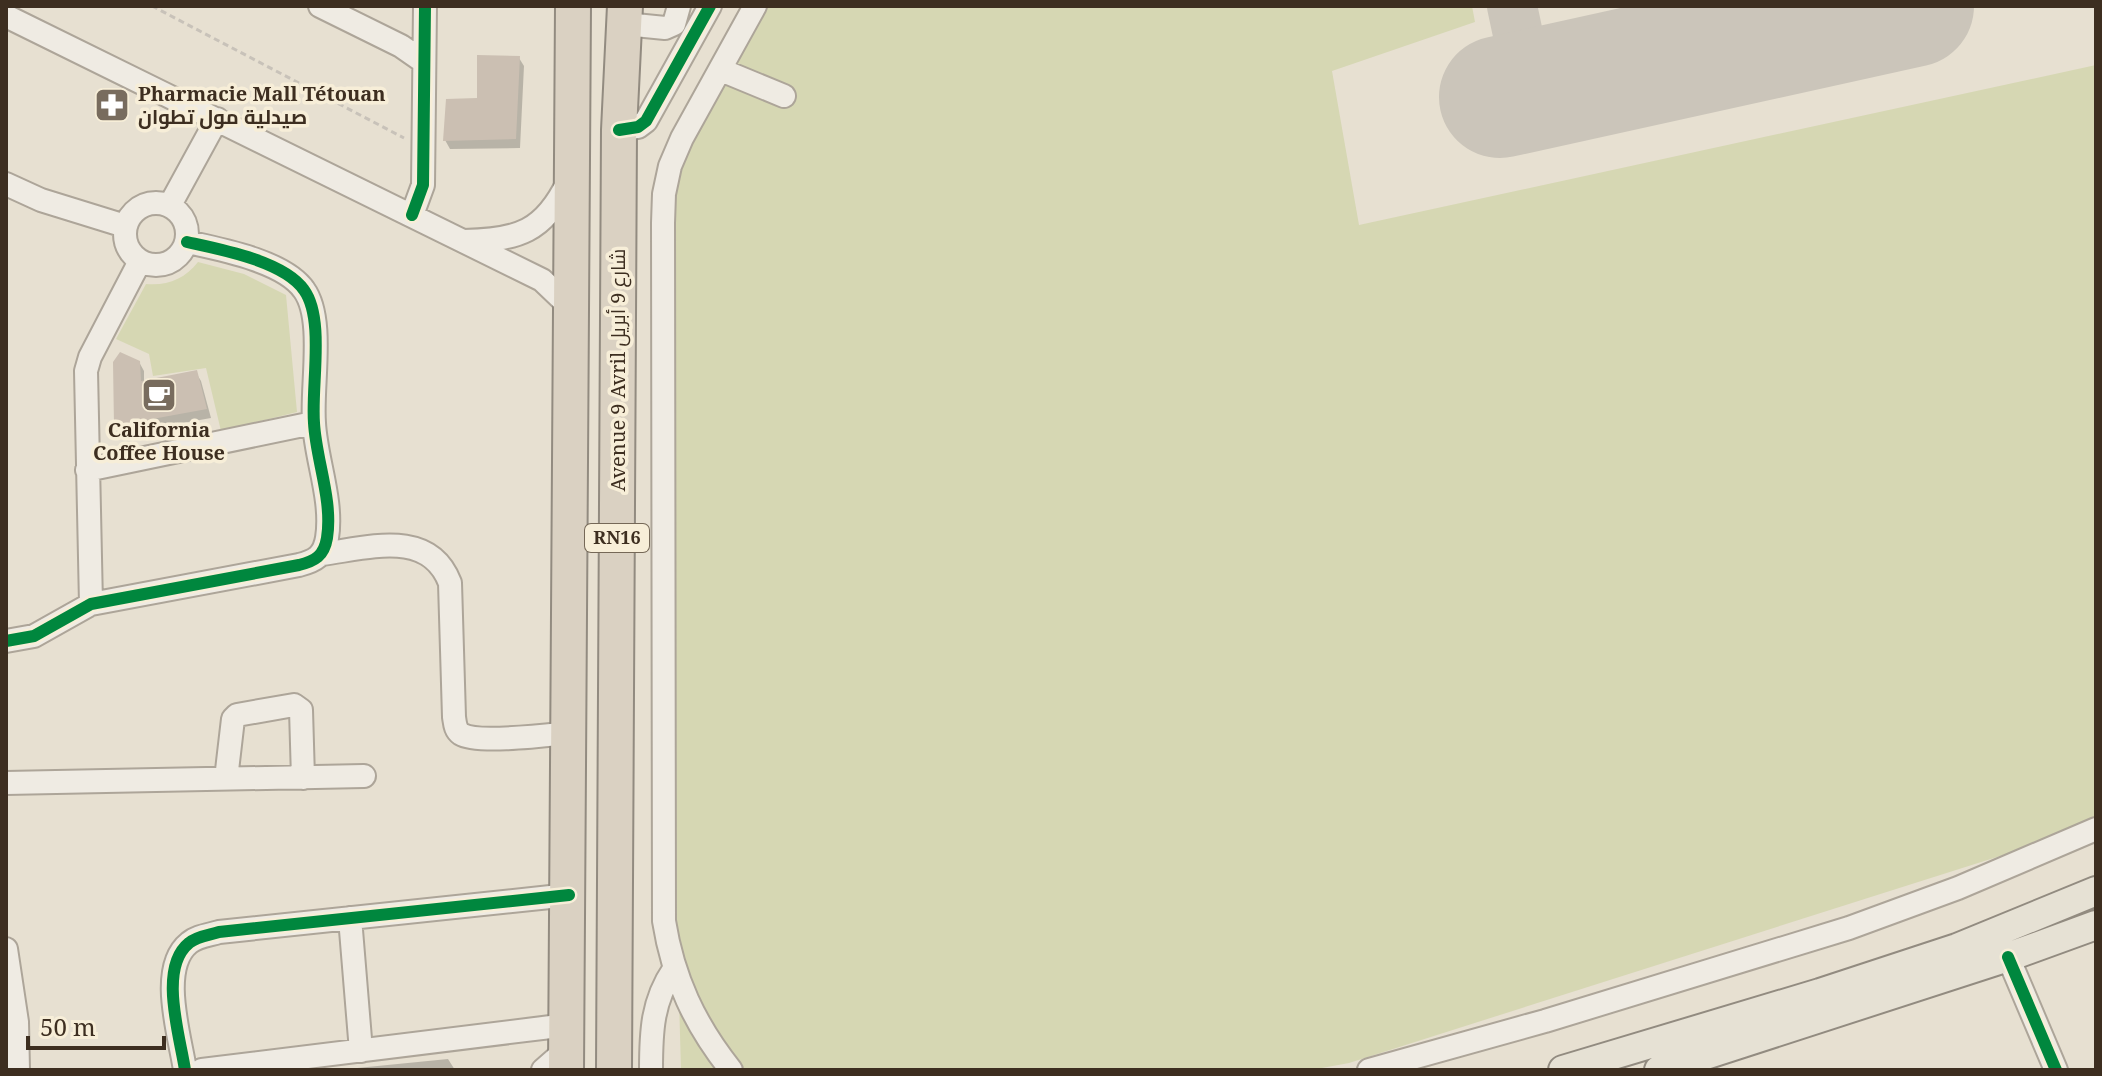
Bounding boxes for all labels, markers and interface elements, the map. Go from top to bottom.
place label: Pharmacie Mall Tétouan صيدلية مول تطوان [138,80,386,130]
pharmacy icon: Pharmacie Mall Tétouan صيدلية مول تطوان [93,86,131,124]
street label: Avenue 9 Avril شارع 9 أبريل [604,249,632,491]
cafe icon: California Coffee House [140,376,178,414]
place label: California Coffee House [93,416,225,466]
road number: RN16 [585,524,649,552]
scale bar [28,1000,164,1050]
text: 50 m [40,1010,96,1043]

